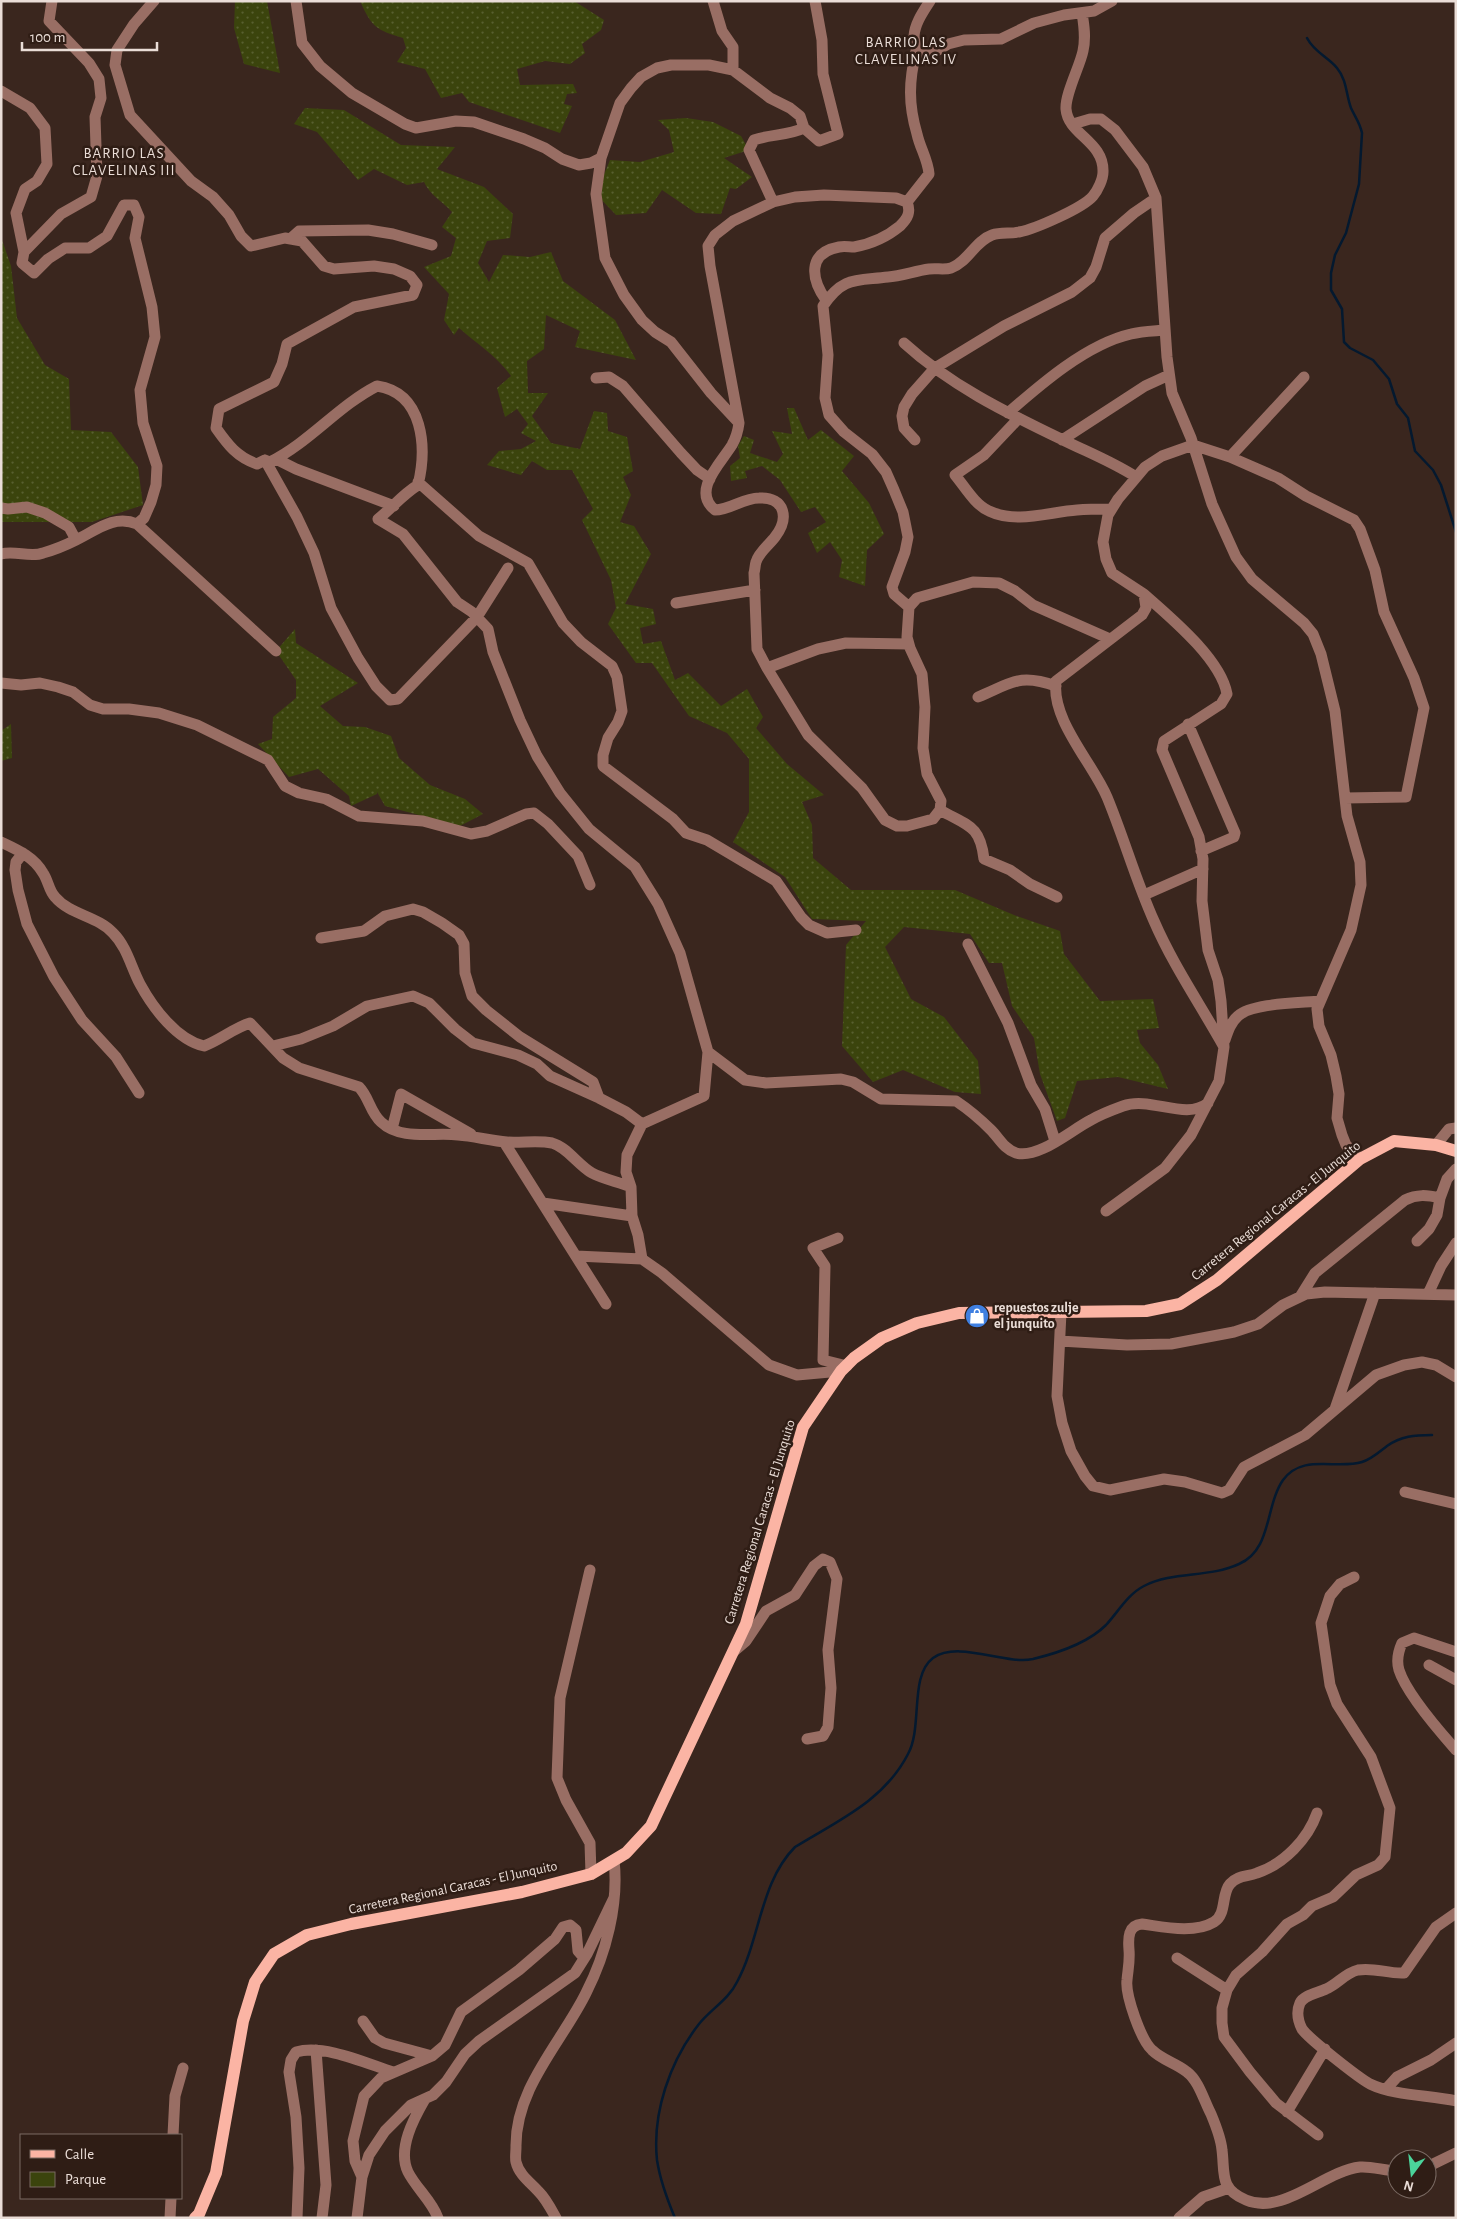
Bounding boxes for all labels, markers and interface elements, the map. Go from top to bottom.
scale bar [22,20,158,52]
text: 100 m [30,30,65,45]
district label: BARRIO LAS CLAVELINAS IV [855,35,957,67]
district label: BARRIO LAS CLAVELINAS III [73,146,175,178]
street label: Carretera Regional Caracas - El Junquito [1189,1138,1363,1283]
place label: repuestos zulje el junquito [994,1301,1079,1331]
shop icon: repuestos zulje el junquito [964,1303,990,1329]
street label: Carretera Regional Caracas - El Junquito [722,1418,798,1626]
street label: Carretera Regional Caracas - El Junquito [347,1859,559,1917]
legend [20,2134,182,2199]
text: Calle [65,2147,94,2162]
north arrow [1387,2149,1437,2199]
text: Parque [65,2172,106,2187]
text: N [1402,2178,1415,2194]

